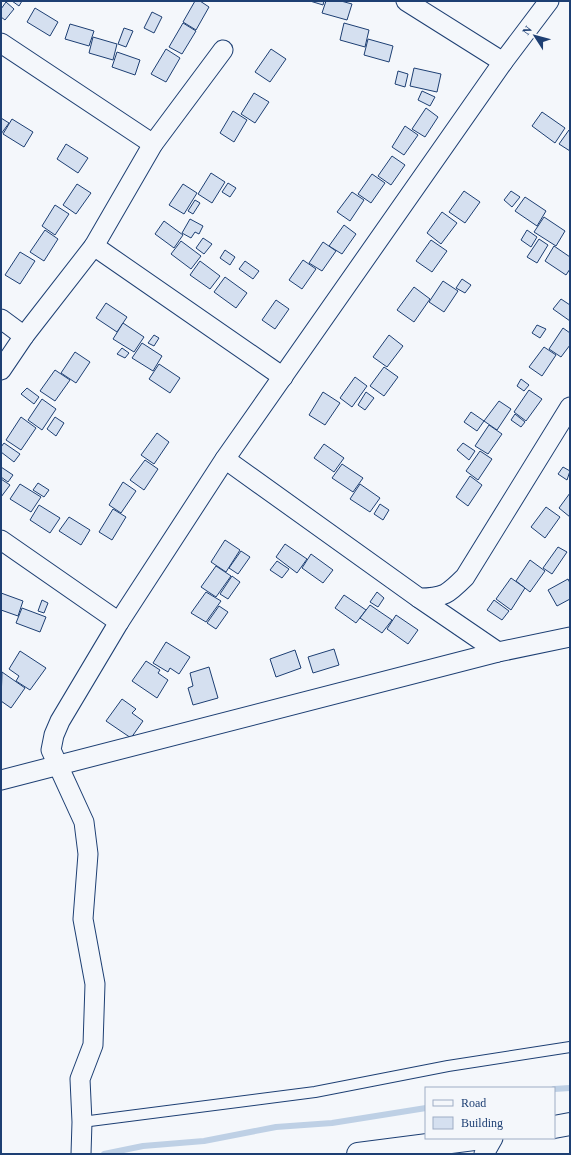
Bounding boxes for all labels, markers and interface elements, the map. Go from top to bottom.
north arrow [515,16,555,56]
text: N [520,23,534,37]
legend [425,1087,555,1139]
text: Road [461,1096,486,1110]
text: Building [461,1116,503,1130]

